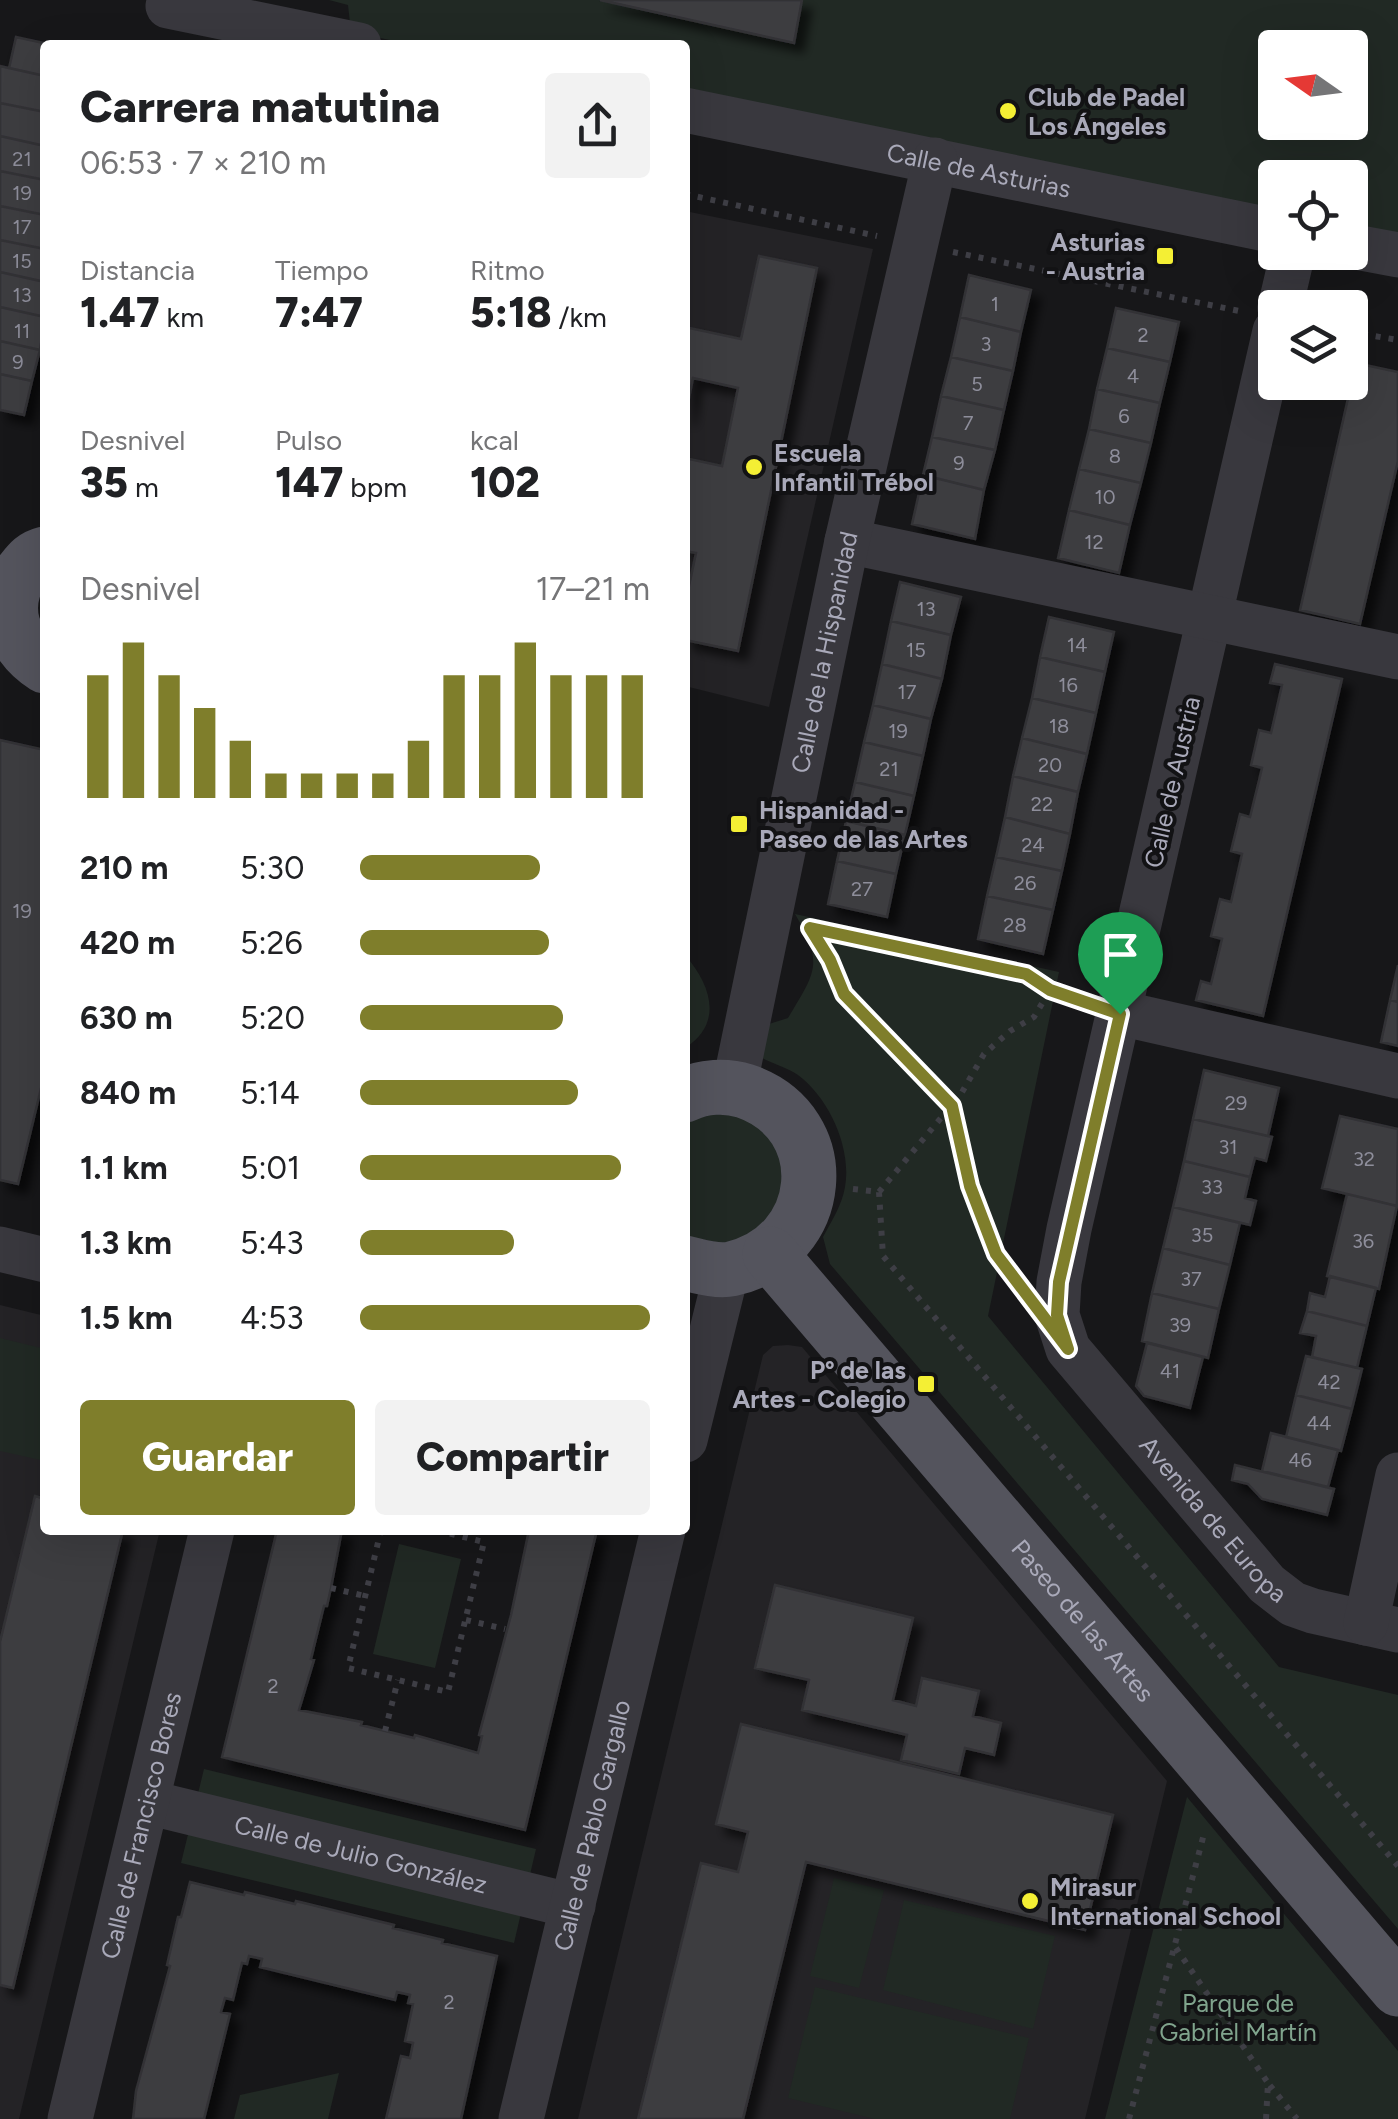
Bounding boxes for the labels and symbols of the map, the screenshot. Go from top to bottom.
north arrow [1258,30,1368,140]
place label: Club de Padel Los Ángeles [1028,82,1185,141]
marker: Club de Padel Los Ángeles [997,100,1019,122]
street label: Calle de Asturias [884,137,1073,204]
house number: 21 [12,147,32,171]
house number: 19 [12,181,32,205]
house number: 17 [13,215,32,239]
place label: Asturias - Austria [1046,227,1145,286]
marker: Asturias - Austria [1154,245,1176,267]
house number: 15 [12,249,32,273]
house number: 13 [12,283,32,307]
house number: 1 [991,292,999,316]
house number: 11 [14,319,30,343]
house number: 2 [1137,323,1149,347]
house number: 3 [981,332,991,356]
house number: 9 [12,350,24,374]
house number: 4 [1127,364,1139,388]
house number: 5 [971,372,983,396]
house number: 6 [1118,404,1130,428]
house number: 7 [963,411,974,435]
place label: Escuela Infantil Trébol [774,438,934,497]
house number: 8 [1109,444,1121,468]
house number: 9 [953,451,965,475]
marker: Escuela Infantil Trébol [743,456,765,478]
house number: 10 [1094,485,1116,509]
street label: Calle de la Hispanidad [784,528,864,776]
house number: 12 [1084,530,1104,554]
house number: 13 [916,597,936,621]
house number: 14 [1067,633,1087,657]
house number: 15 [906,638,926,662]
house number: 16 [1058,673,1078,697]
house number: 17 [898,680,917,704]
street label: Calle de Austria [1138,693,1206,871]
house number: 18 [1049,714,1069,738]
house number: 19 [888,719,908,743]
house number: 20 [1038,753,1062,777]
house number: 21 [879,757,899,781]
house number: 22 [1031,792,1053,816]
place label: Hispanidad - Paseo de las Artes [759,795,968,854]
marker: Hispanidad - Paseo de las Artes [728,813,750,835]
house number: 24 [1021,833,1045,857]
house number: 26 [1014,871,1036,895]
house number: 27 [851,877,873,901]
house number: 19 [12,899,32,923]
pin [1078,912,1163,1015]
house number: 28 [1003,913,1027,937]
house number: 29 [1225,1091,1247,1115]
house number: 31 [1218,1135,1238,1159]
house number: 32 [1353,1147,1375,1171]
house number: 33 [1201,1175,1223,1199]
house number: 35 [1191,1223,1213,1247]
house number: 36 [1352,1229,1374,1253]
house number: 37 [1180,1267,1202,1291]
house number: 39 [1169,1313,1191,1337]
place label: Pº de las Artes - Colegio [732,1355,906,1414]
house number: 41 [1160,1359,1180,1383]
house number: 42 [1317,1370,1341,1394]
marker: Pº de las Artes - Colegio [915,1373,937,1395]
house number: 44 [1307,1411,1331,1435]
street label: Avenida de Europa [1133,1430,1293,1609]
house number: 46 [1288,1448,1312,1472]
street label: Paseo de las Artes [1006,1533,1161,1708]
house number: 2 [267,1674,279,1698]
street label: Calle de Francisco Bores [94,1689,187,1962]
street label: Calle de Pablo Gargallo [547,1697,637,1954]
street label: Calle de Julio González [231,1809,490,1899]
place label: Mirasur International School [1050,1872,1281,1931]
marker: Mirasur International School [1019,1890,1041,1912]
park label: Parque de Gabriel Martín [1159,1988,1317,2047]
house number: 2 [443,1990,455,2014]

